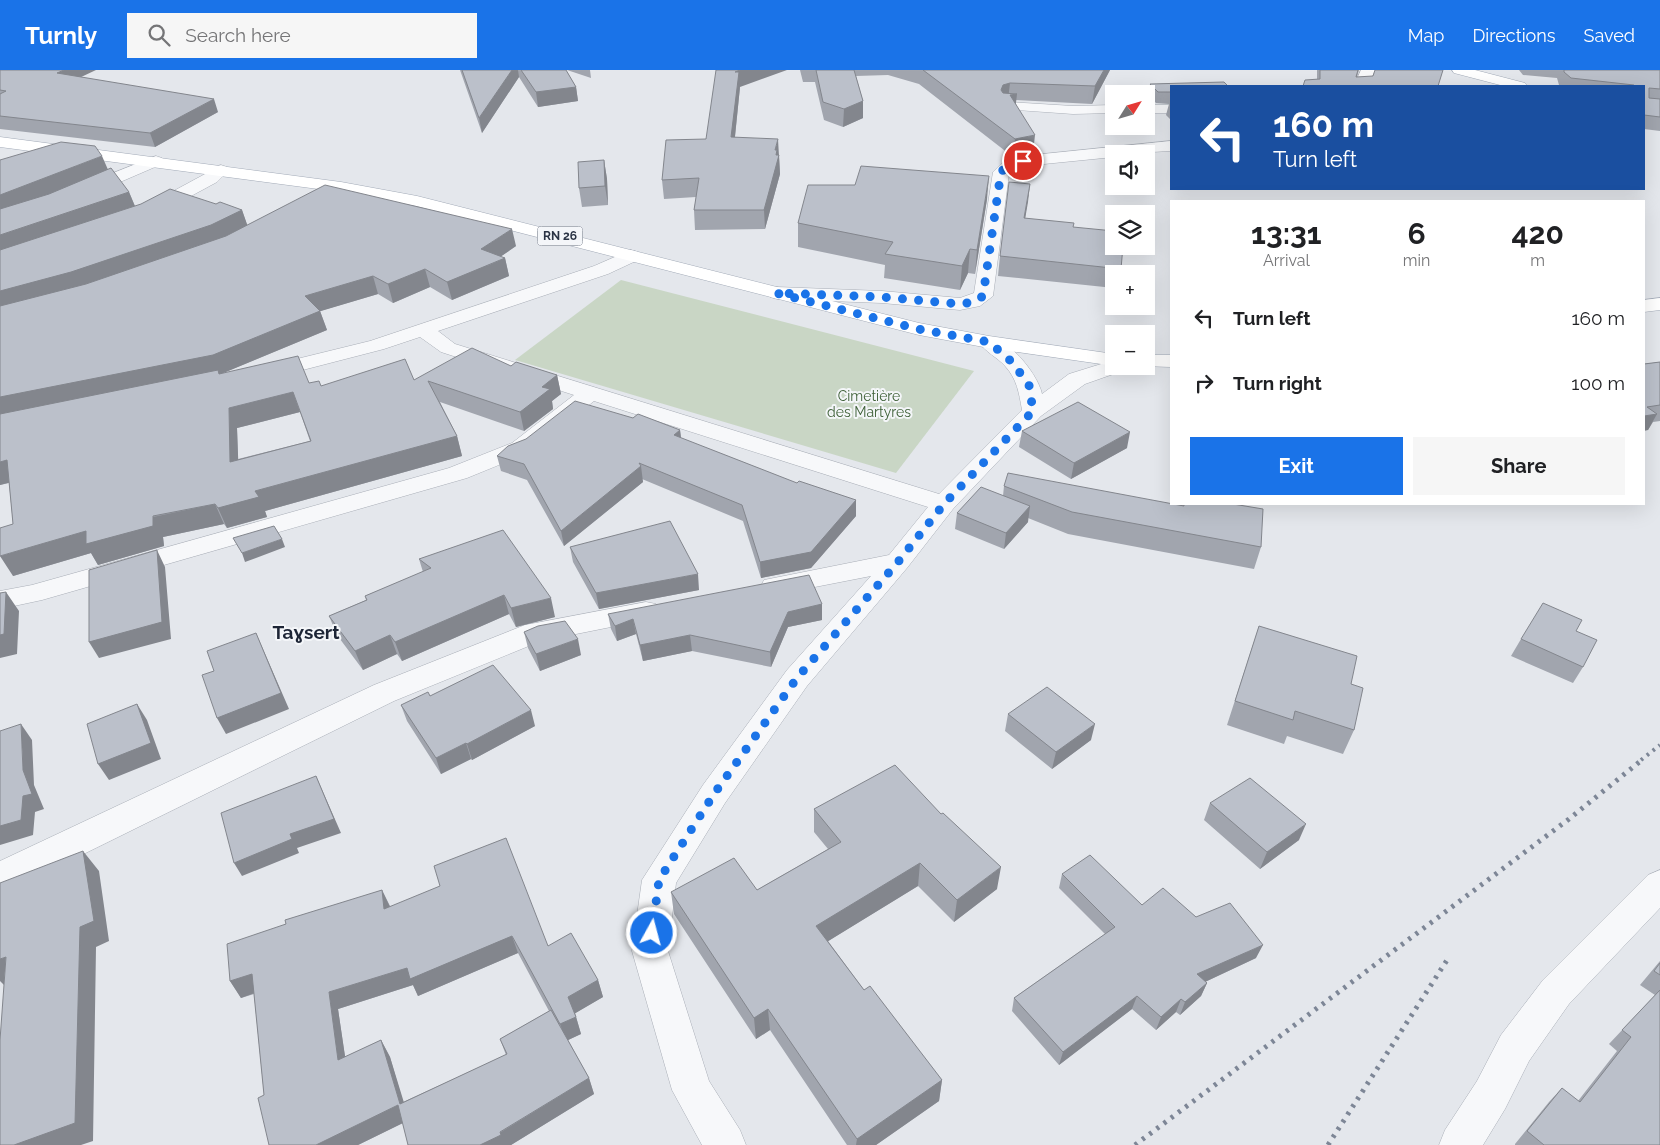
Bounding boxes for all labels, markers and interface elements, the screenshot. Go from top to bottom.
search box [127,13,477,58]
text: Turnly [25,21,97,50]
icon: search [145,21,173,49]
text: Search here [185,24,291,46]
text: Map [1408,25,1444,46]
text: Directions [1472,25,1556,46]
text: Saved [1584,25,1635,46]
north arrow [1105,85,1155,135]
map controls [1105,85,1155,375]
text: 160 m [1273,104,1374,145]
icon: left [1190,105,1255,170]
pin [1002,140,1044,182]
button: sound [1105,145,1155,195]
text: Turn left [1273,146,1357,172]
icon: arrive [1009,147,1037,175]
button: layers [1105,205,1155,255]
text: 13:31 [1251,216,1322,251]
text: 6 [1407,216,1426,251]
text: 420 [1511,216,1564,251]
road number: RN 26 [538,227,582,246]
text: Arrival [1263,251,1310,270]
text: min [1403,251,1430,270]
text: m [1530,251,1545,270]
button: + [1105,265,1155,315]
icon: left [1190,304,1218,332]
text: Turn left [1233,307,1310,329]
text: 160 m [1571,307,1625,329]
button: − [1105,325,1155,375]
icon: right [1190,369,1218,397]
text: Turn right [1233,372,1322,394]
text: 100 m [1571,372,1625,394]
park label: Cimetière des Martyres [827,388,911,420]
button: Exit [1190,437,1403,495]
button: Share [1413,437,1625,495]
district label: Taɣsert [272,621,340,643]
position arrow [625,906,677,958]

